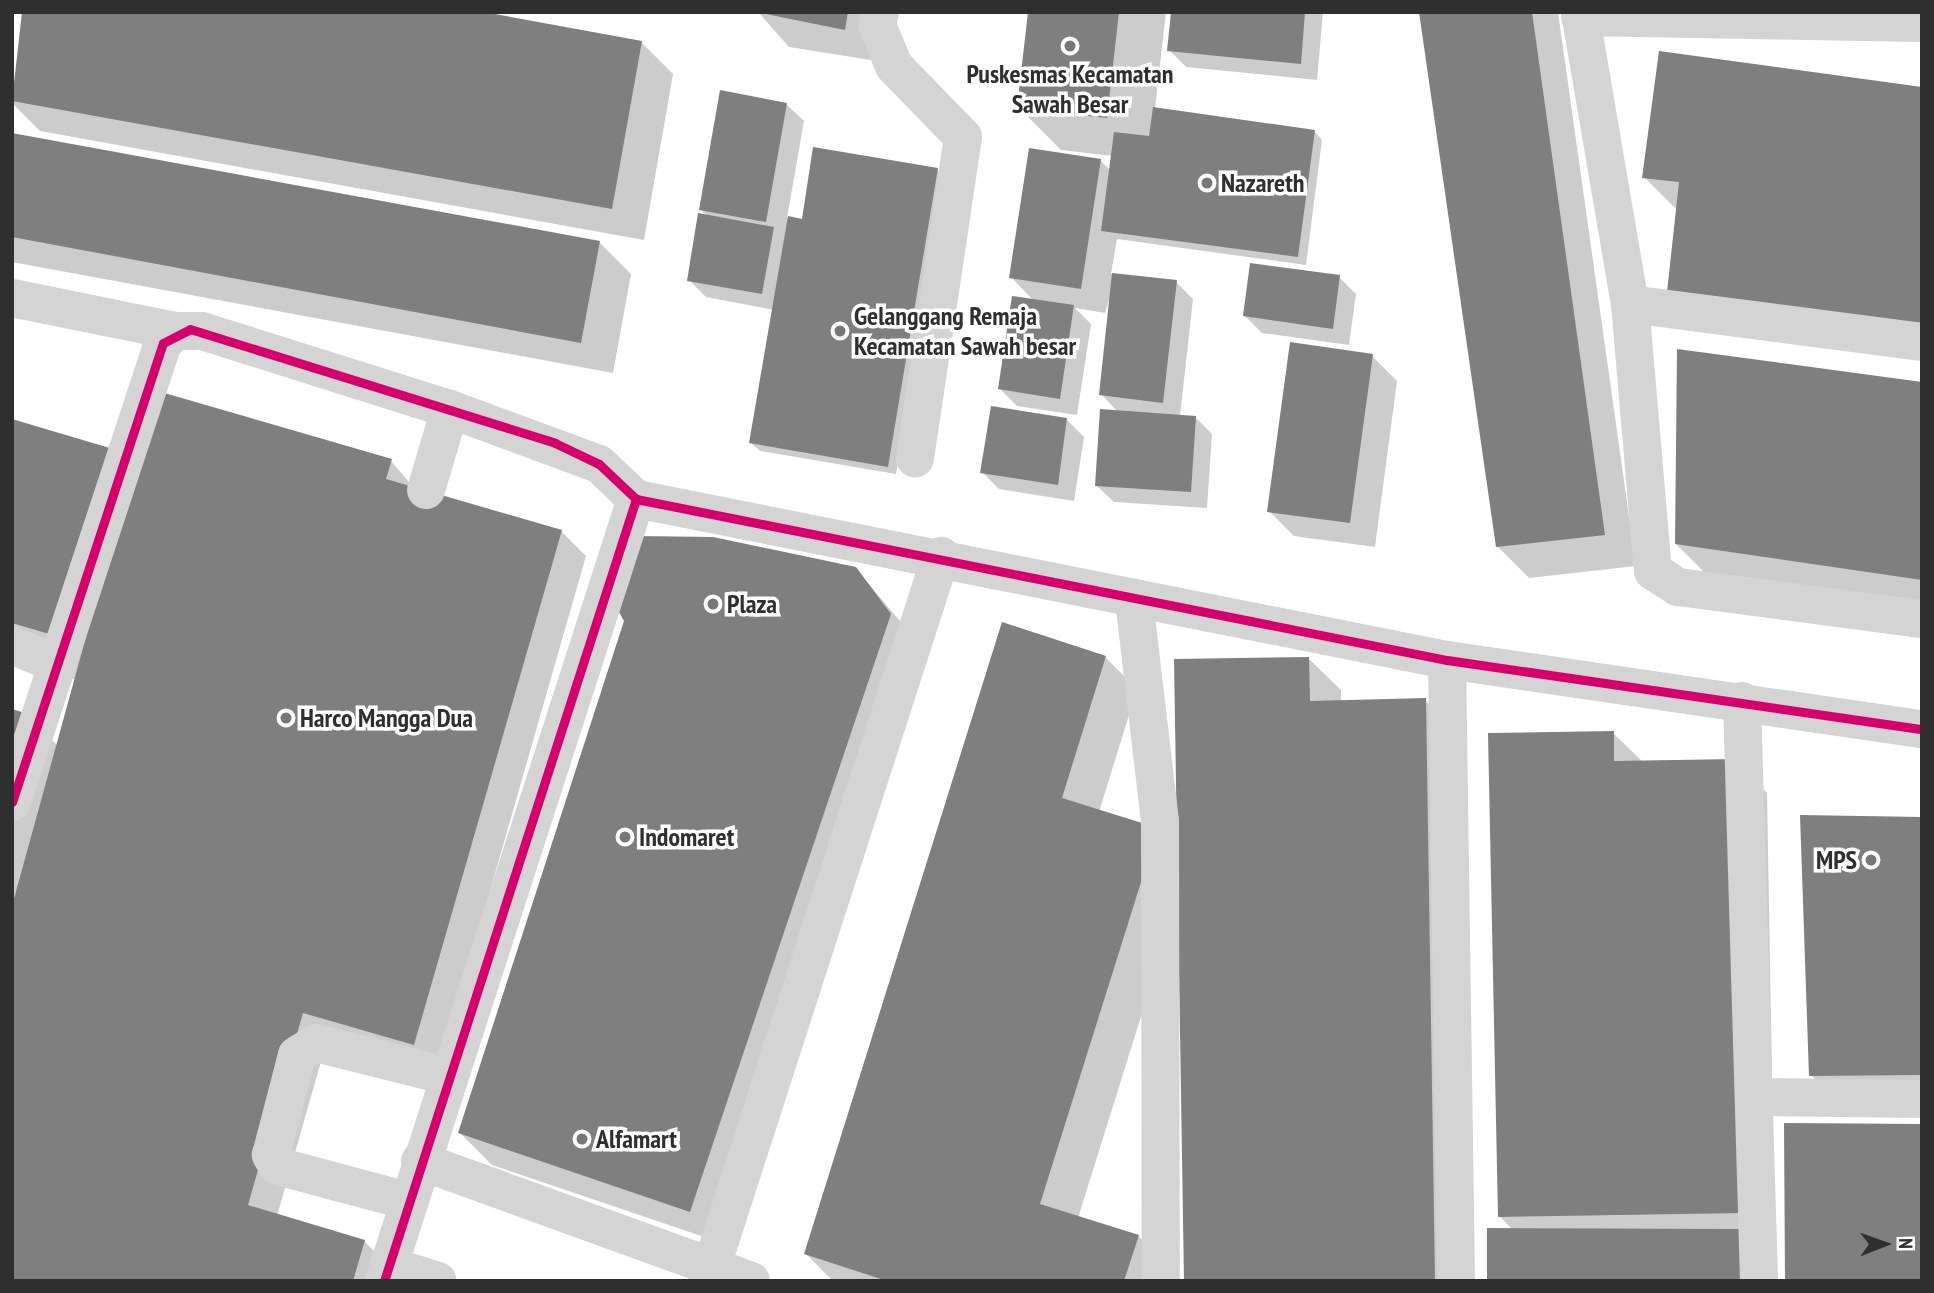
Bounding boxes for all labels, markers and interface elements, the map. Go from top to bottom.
marker: Puskesmas Kecamatan Sawah Besar [1060,36,1080,56]
place label: Puskesmas Kecamatan Sawah Besar [967,58,1173,119]
place label: Nazareth [1221,167,1304,199]
marker: Nazareth [1199,175,1215,191]
place label: Gelanggang Remaja Kecamatan Sawah besar [854,300,1076,362]
marker: Gelanggang Remaja Kecamatan Sawah besar [832,323,848,339]
place label: Plaza [727,588,777,620]
marker: Plaza [705,596,721,612]
place label: Harco Mangga Dua [300,702,473,734]
marker: Harco Mangga Dua [278,710,294,726]
place label: Indomaret [639,821,734,853]
marker: Indomaret [617,829,633,845]
place label: MPS [1816,844,1857,876]
marker: MPS [1863,852,1879,868]
place label: Alfamart [596,1123,677,1155]
marker: Alfamart [574,1131,590,1147]
north arrow [1850,1209,1920,1279]
text: N [1894,1238,1918,1249]

